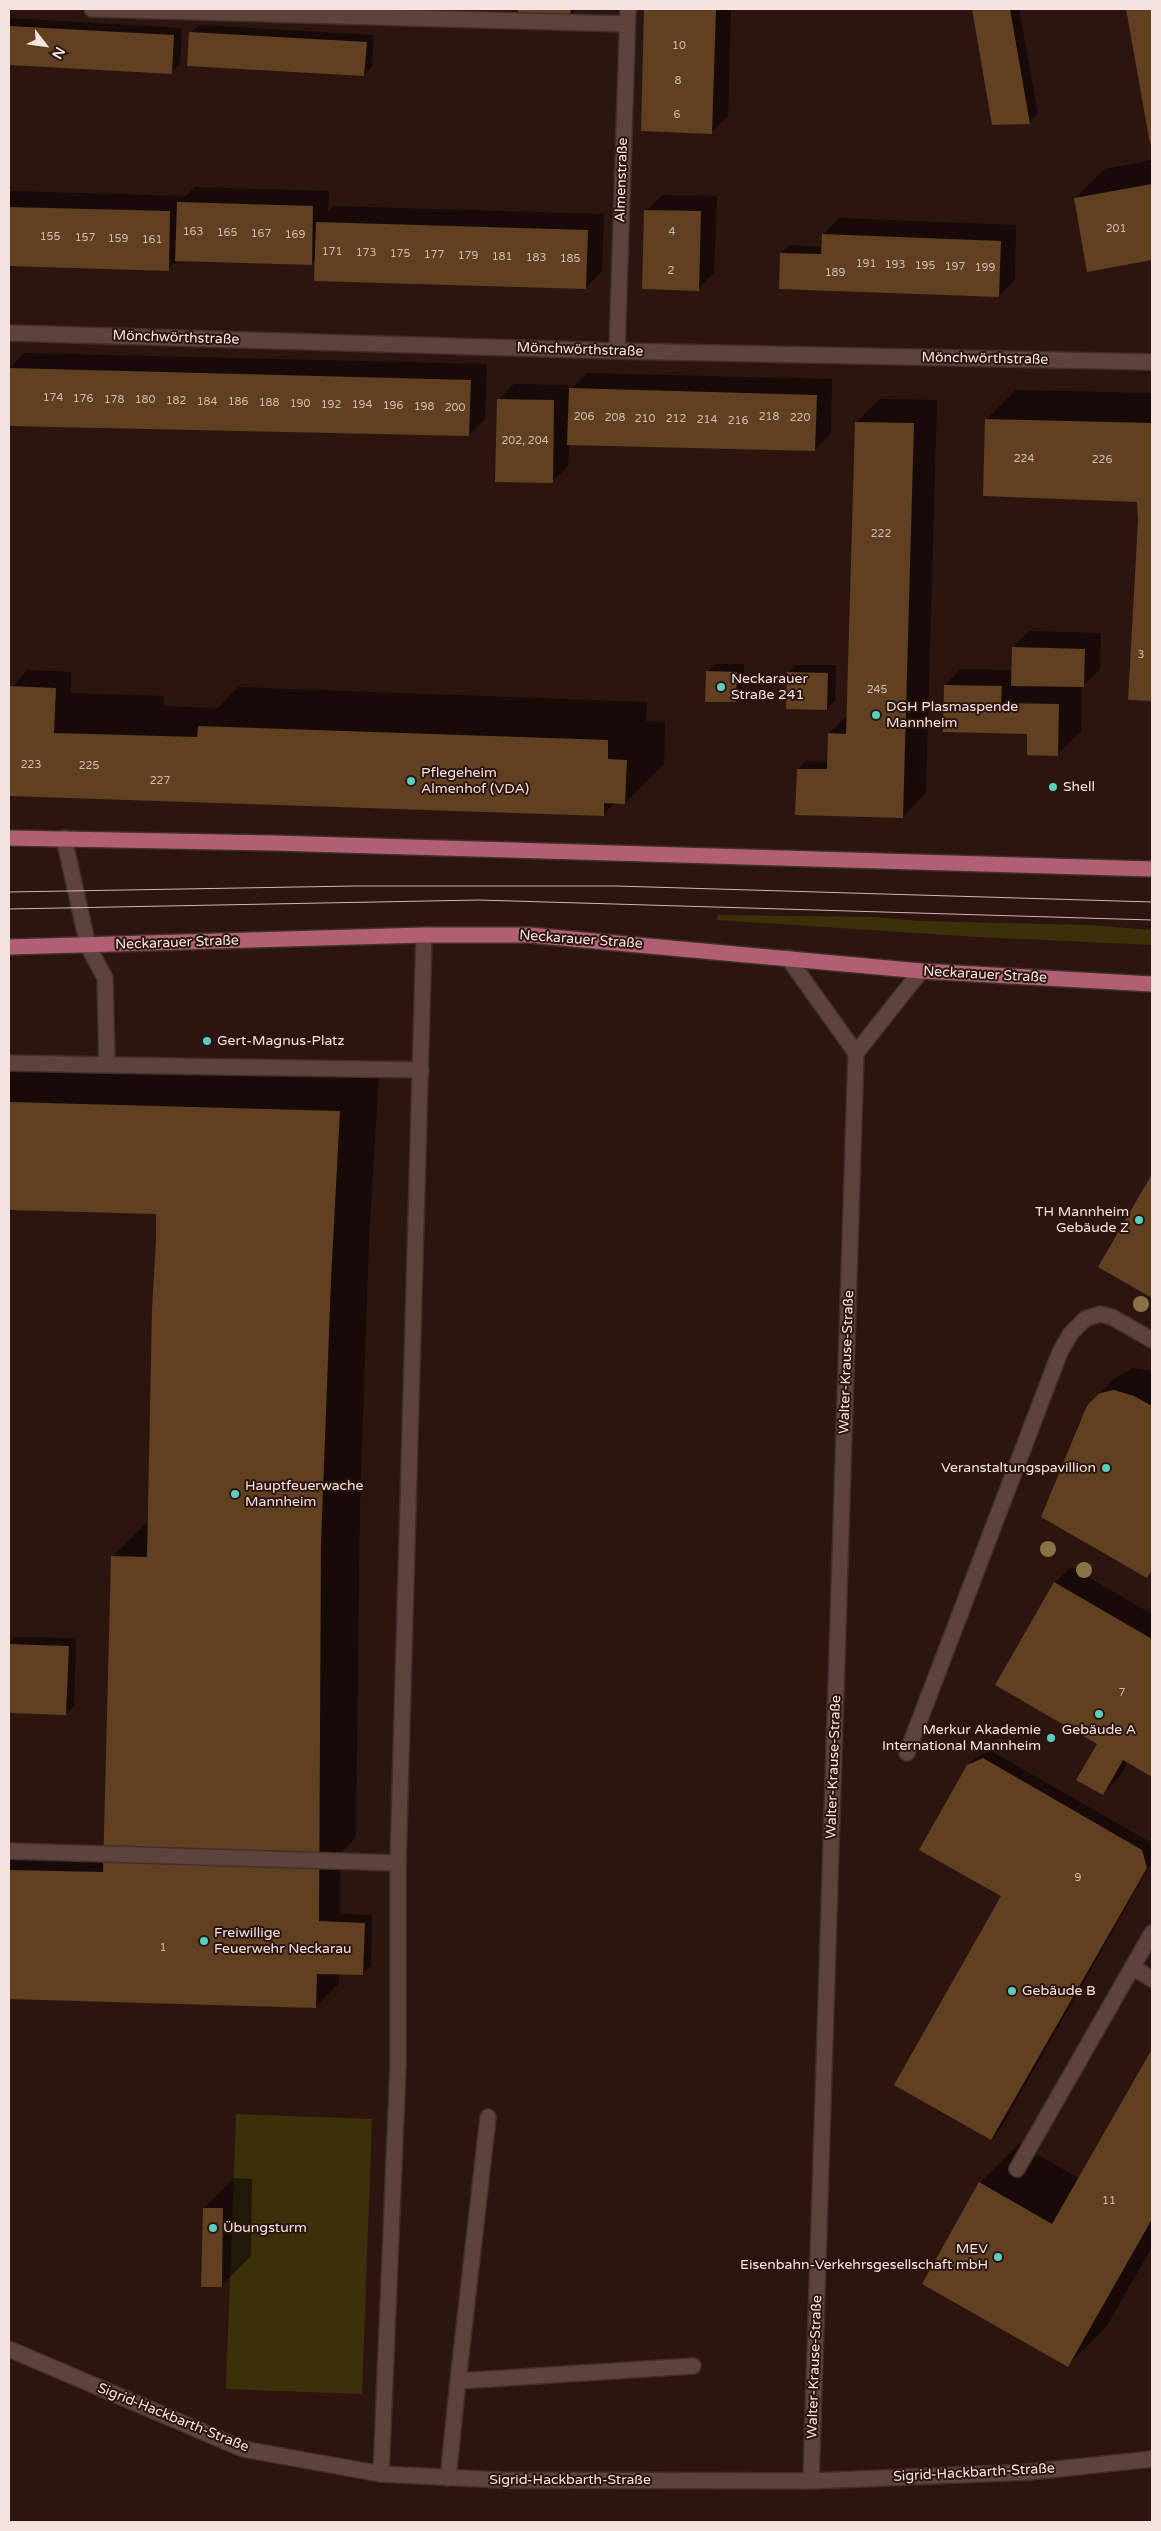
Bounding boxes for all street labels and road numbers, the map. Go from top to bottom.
street label: Almenstraße [612,137,632,223]
street label: Mönchwörthstraße [112,327,240,349]
street label: Mönchwörthstraße [516,339,644,361]
street label: Mönchwörthstraße [922,349,1048,369]
street label: Neckarauer Straße [519,927,643,953]
street label: Neckarauer Straße [115,932,239,954]
street label: Neckarauer Straße [923,963,1047,987]
street label: Walter-Krause-Straße [836,1290,858,1434]
street label: Walter-Krause-Straße [823,1695,845,1839]
street label: Walter-Krause-Straße [804,2295,826,2439]
street label: Sigrid-Hackbarth-Straße [95,2380,251,2456]
street label: Sigrid-Hackbarth-Straße [893,2460,1055,2486]
street label: Sigrid-Hackbarth-Straße [489,2472,651,2488]

